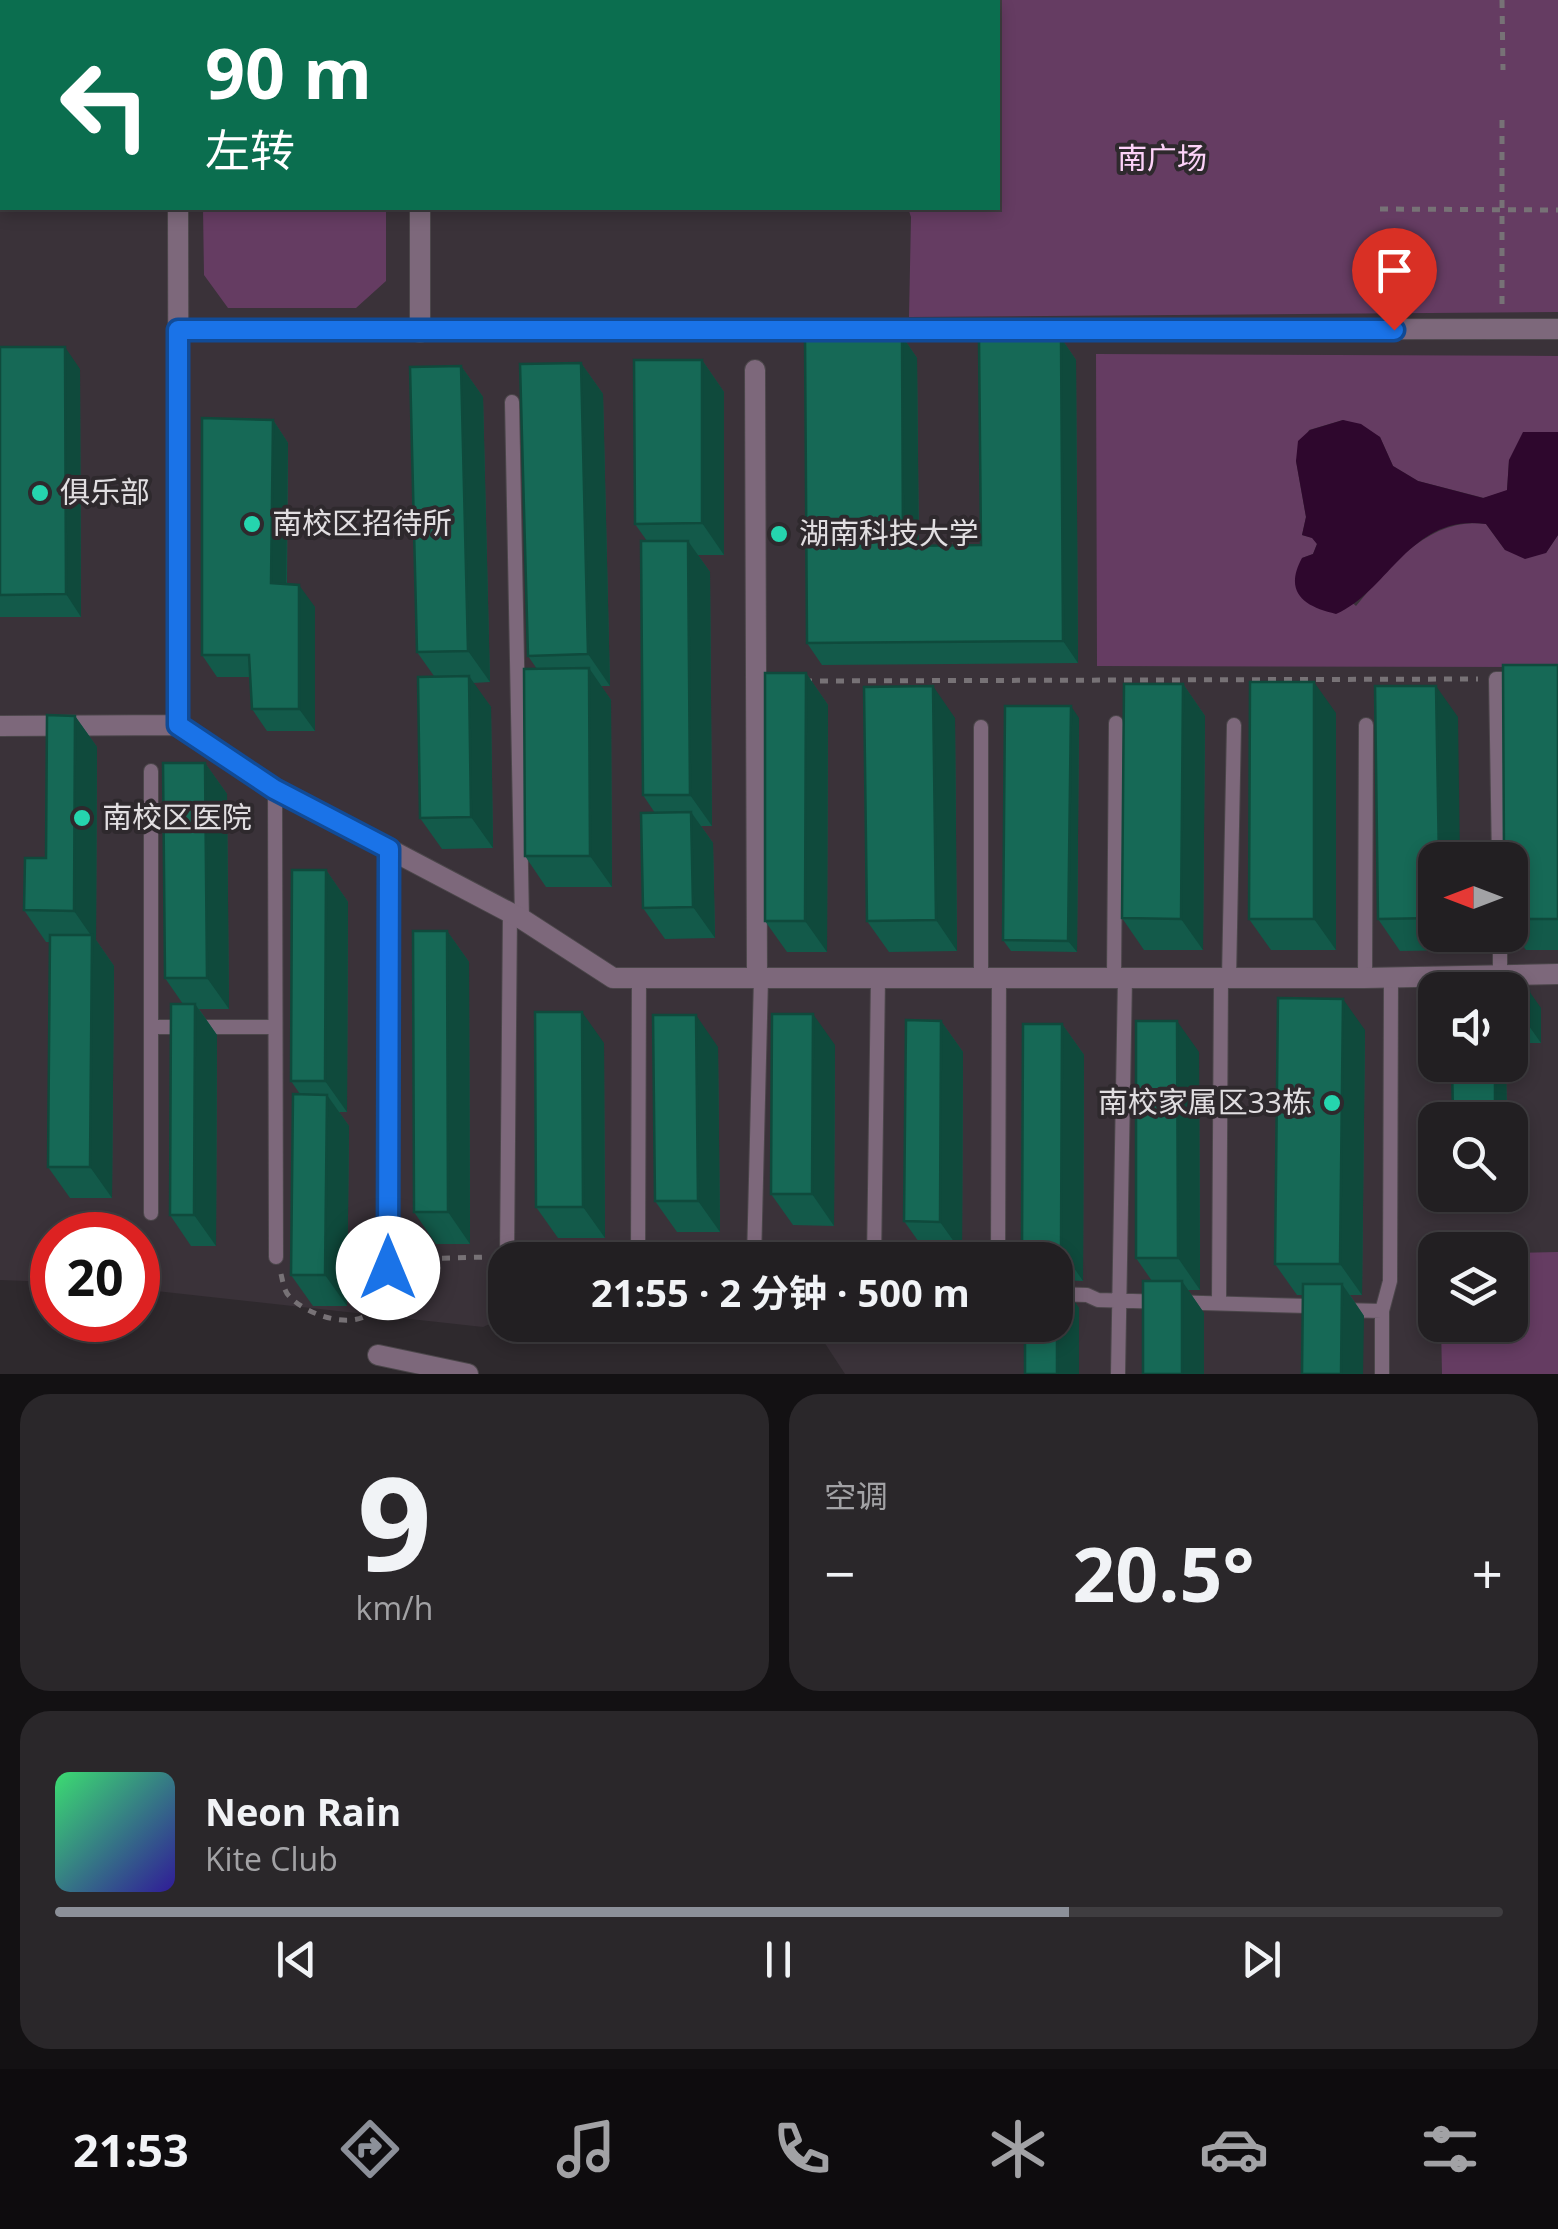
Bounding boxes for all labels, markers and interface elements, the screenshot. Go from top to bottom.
text: 90 m [205,24,372,120]
icon: left [40,40,170,170]
text: 左转 [205,119,295,180]
park label: 南广场 [1117,137,1207,178]
pin [1352,228,1437,331]
icon: arrive [1367,243,1422,298]
place label: 俱乐部 [60,471,150,512]
marker: 俱乐部 [29,482,51,504]
place label: 南校区招待所 [272,502,452,543]
place label: 湖南科技大学 [799,512,979,553]
marker: 南校区招待所 [241,513,263,535]
marker: 湖南科技大学 [768,523,790,545]
place label: 南校区医院 [102,796,252,837]
marker: 南校区医院 [71,807,93,829]
north arrow [1418,842,1528,952]
map controls [1418,842,1528,1342]
button: sound [1418,972,1528,1082]
place label: 南校家属区33栋 [1098,1081,1312,1122]
marker: 南校家属区33栋 [1321,1092,1343,1114]
button: search [1418,1102,1528,1212]
speed limit sign: 20 [30,1212,160,1342]
position arrow [336,1216,440,1320]
button: layers [1418,1232,1528,1342]
text: 21:55 · 2 分钟 · 500 m [591,1266,970,1318]
text: 9 [357,1432,432,1609]
text: 空调 [824,1474,888,1517]
text: 20.5° [1072,1522,1255,1624]
text: − [824,1535,855,1610]
text: + [1472,1535,1503,1610]
text: km/h [356,1586,433,1629]
text: Neon Rain [205,1785,401,1837]
text: Kite Club [205,1837,338,1880]
icon: previous [269,1932,324,1987]
icon: pause [751,1932,806,1987]
icon: next [1234,1932,1289,1987]
icon: directions [335,2114,405,2184]
icon: music [551,2114,621,2184]
icon: phone [767,2114,837,2184]
icon: climate [983,2114,1053,2184]
icon: car [1199,2114,1269,2184]
icon: filters [1415,2114,1485,2184]
text: 21:53 [73,2119,189,2180]

